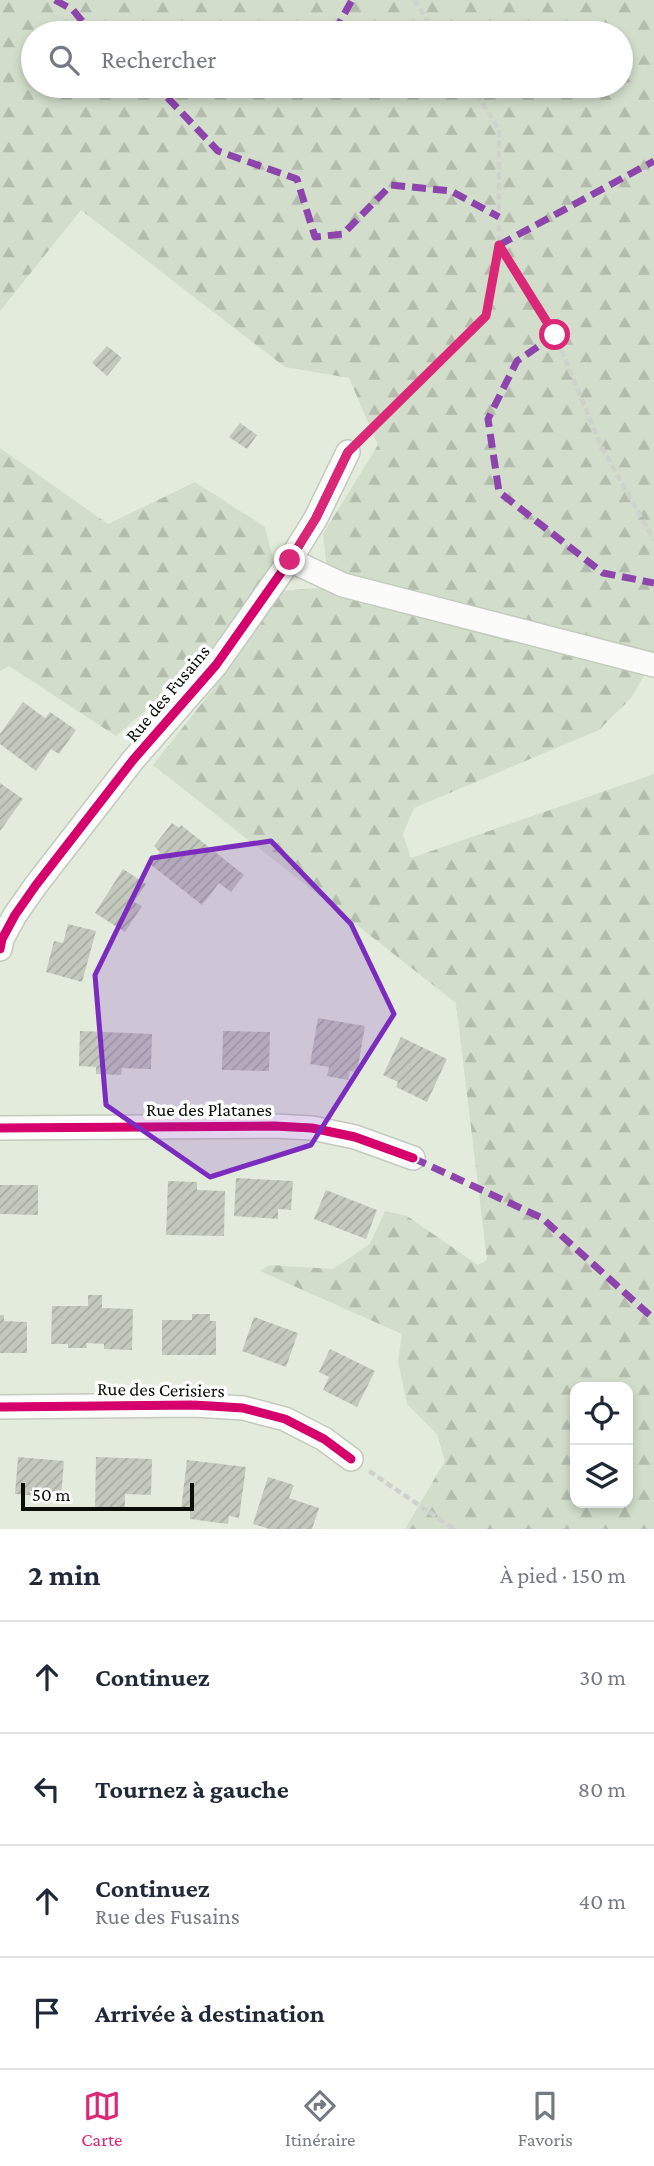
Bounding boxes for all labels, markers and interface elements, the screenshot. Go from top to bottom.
search box [21,21,633,98]
icon: search [45,41,83,79]
text: Rechercher [101,45,217,74]
route start [539,319,570,350]
route end [274,544,305,575]
street label: Rue des Fusains [121,641,214,746]
street label: Rue des Platanes [146,1099,272,1120]
street label: Rue des Cerisiers [97,1378,225,1401]
map controls [570,1382,633,1508]
button: locate [570,1382,633,1445]
button: layers [570,1445,633,1508]
scale bar [21,1480,194,1512]
text: 50 m [32,1484,71,1505]
text: 2 min [28,1558,100,1591]
text: À pied · 150 m [500,1562,626,1588]
icon: ahead [28,1658,66,1696]
text: Continuez [95,1663,210,1692]
text: 30 m [579,1664,626,1690]
icon: left [28,1770,66,1808]
text: Tournez à gauche [95,1775,289,1804]
text: 80 m [578,1776,626,1802]
text: Continuez [95,1874,210,1903]
icon: ahead [28,1882,66,1920]
text: 40 m [578,1888,626,1914]
text: Rue des Fusains [95,1903,240,1929]
icon: arrive [28,1994,66,2032]
text: Arrivée à destination [95,1999,325,2028]
tab: Carte [81,2087,122,2150]
tab: Itinéraire [285,2087,355,2150]
tab: Favoris [518,2087,573,2150]

